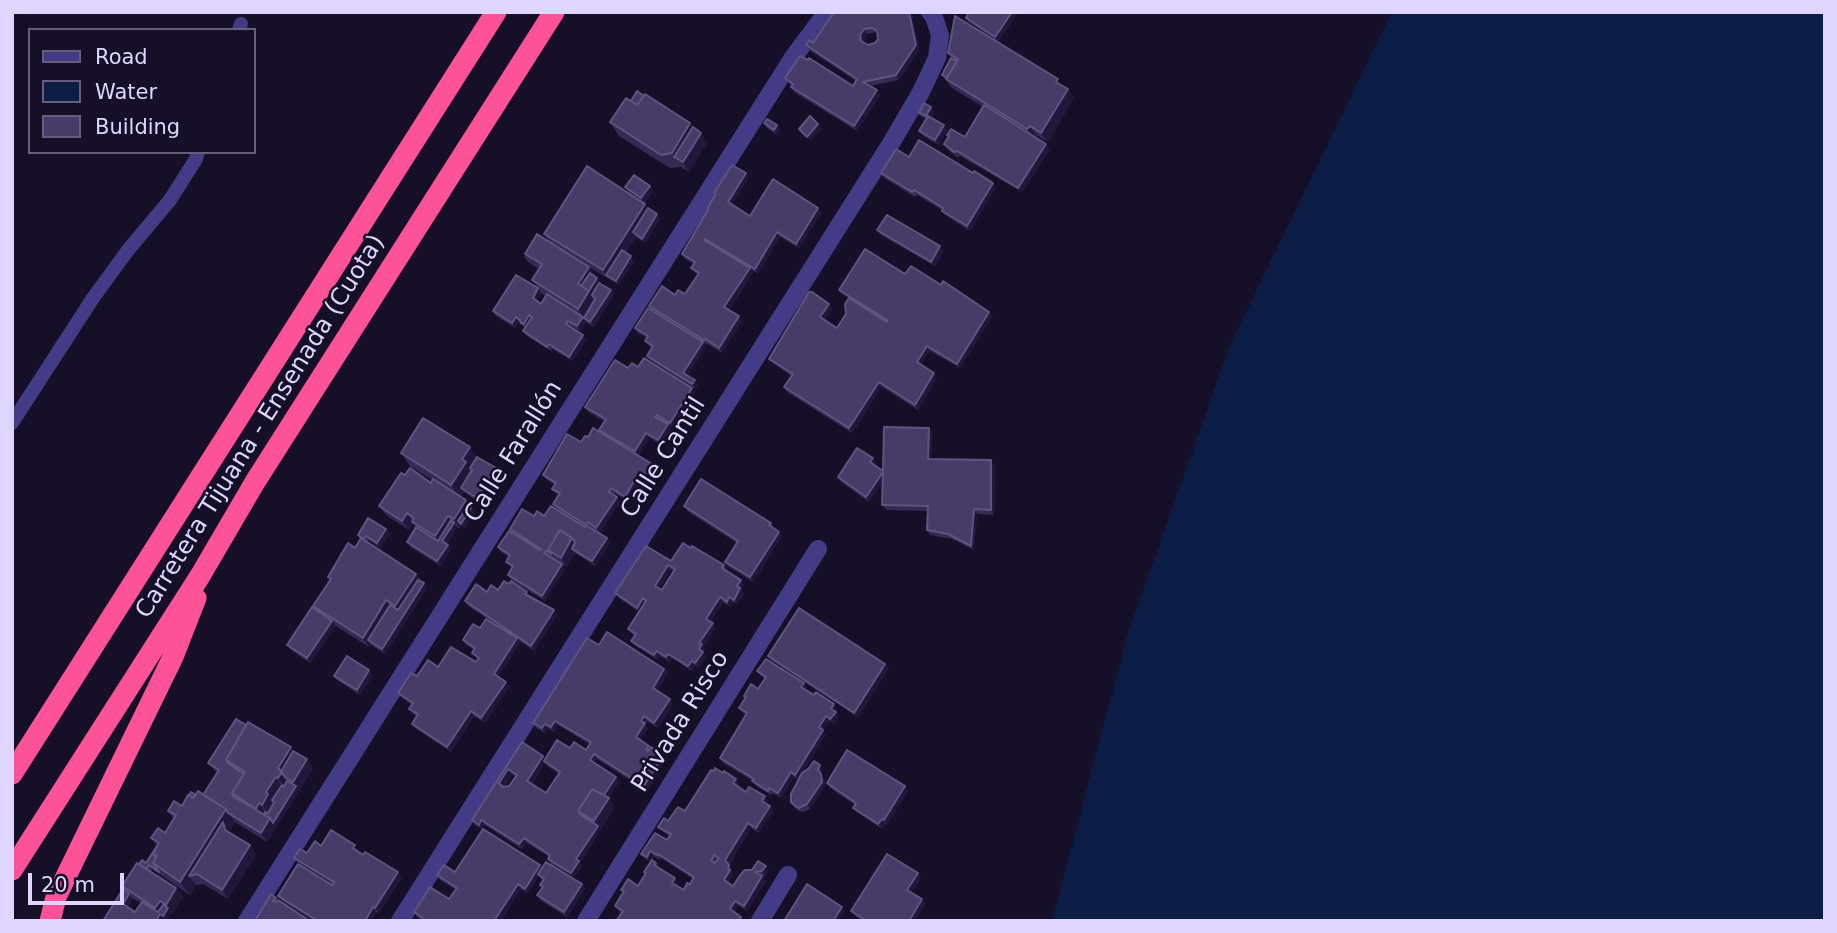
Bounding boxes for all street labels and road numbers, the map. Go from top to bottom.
street label: Carretera Tijuana - Ensenada (Cuota) [130,230,392,624]
street label: Calle Farallón [459,376,569,528]
street label: Calle Cantil [616,392,712,524]
street label: Privada Risco [626,646,736,798]

